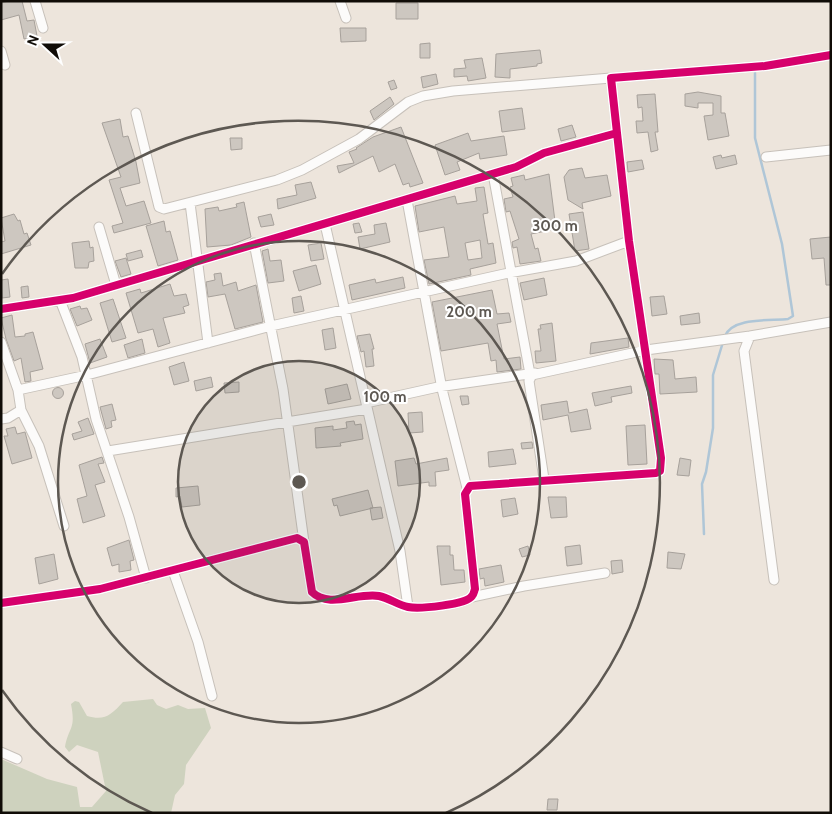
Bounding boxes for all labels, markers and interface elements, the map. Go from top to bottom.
north arrow [20,20,70,70]
text: N [23,32,43,48]
text: 300 m [532,217,578,235]
text: 200 m [446,303,492,321]
text: 100 m [363,388,407,406]
centre of rings [290,473,308,491]

